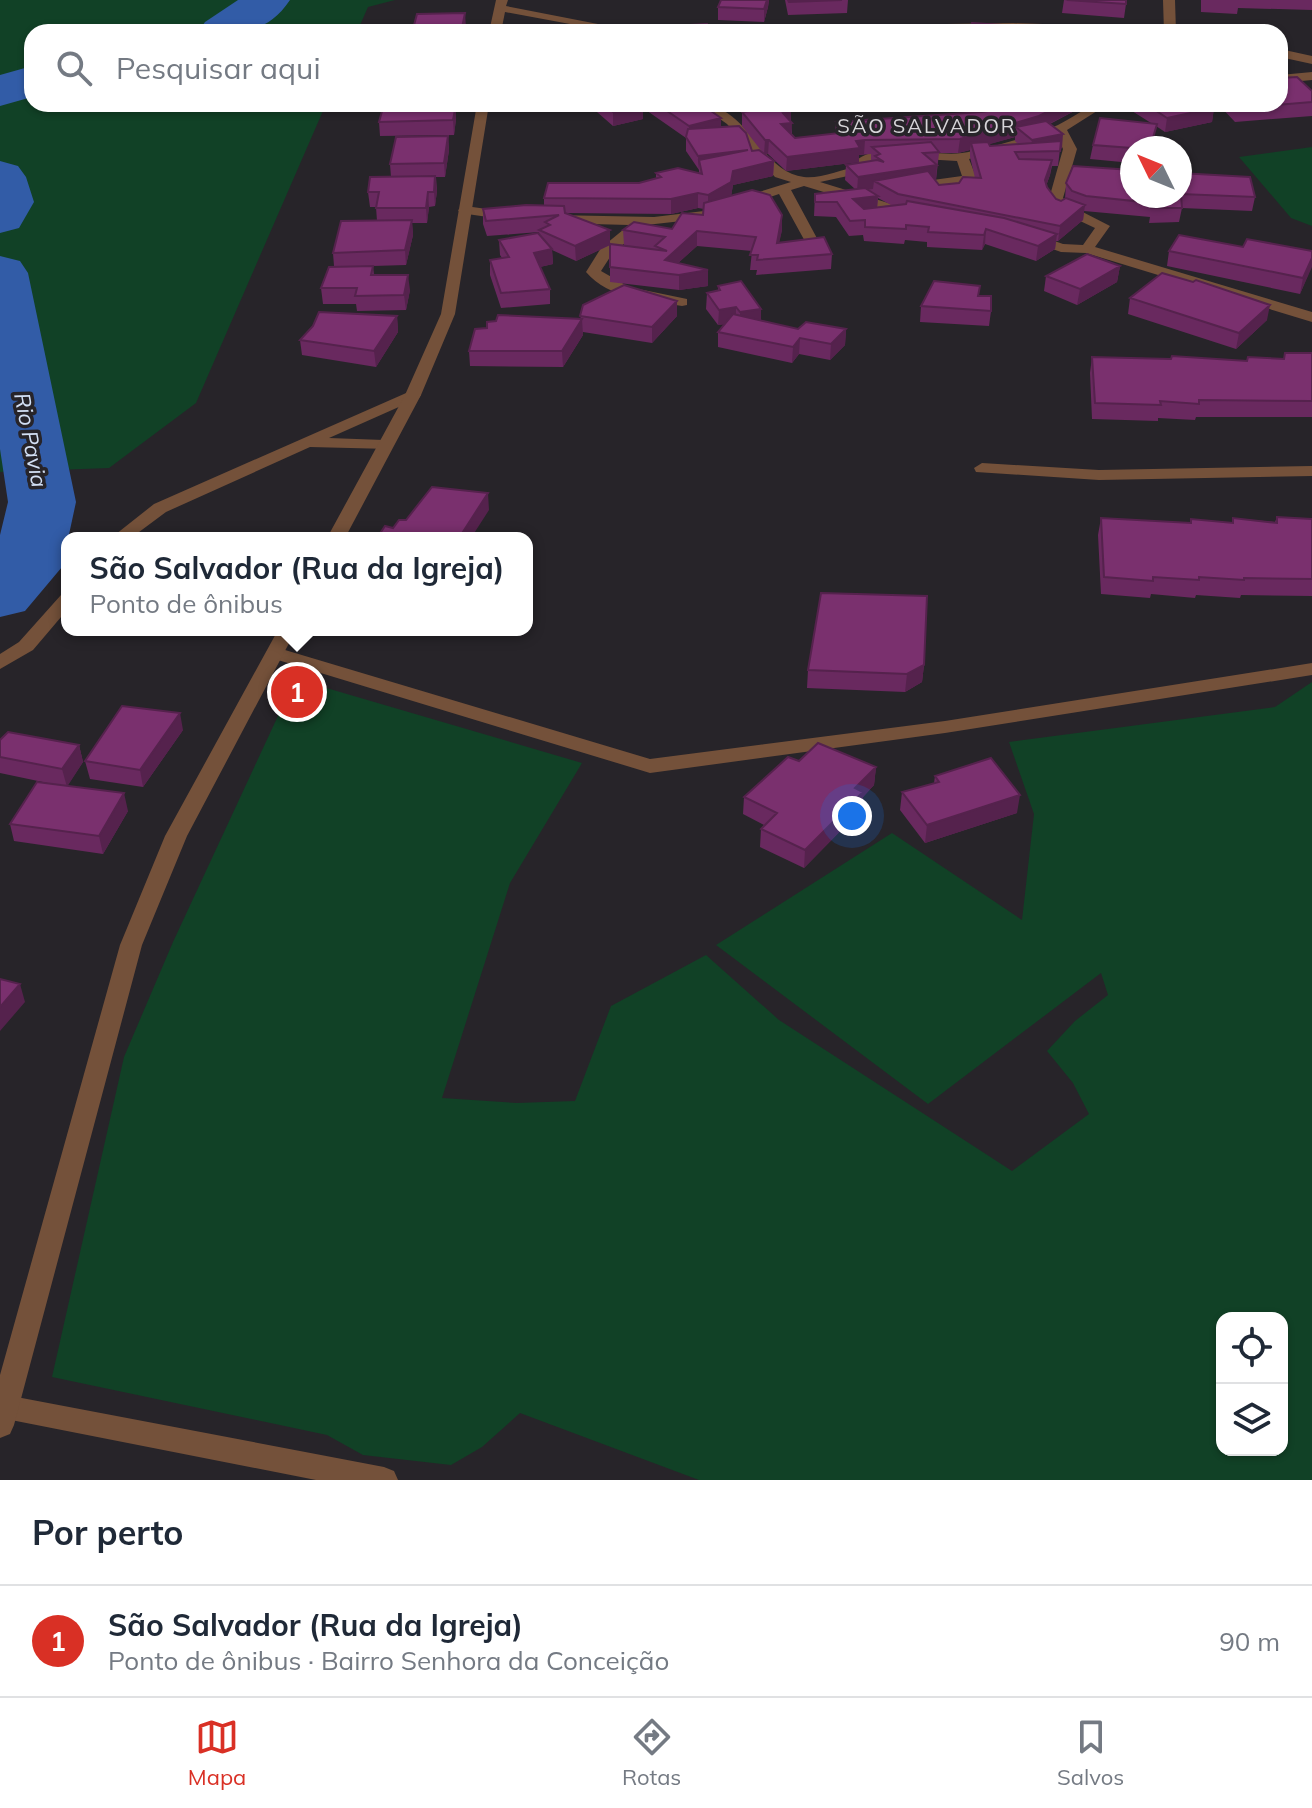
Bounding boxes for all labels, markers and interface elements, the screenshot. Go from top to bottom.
search box [24,24,1288,112]
icon: search [52,46,96,90]
text: Pesquisar aqui [116,49,321,87]
district label: SÃO SALVADOR [837,113,1017,138]
north arrow [1120,136,1192,208]
water label: Rio Pavia [8,390,54,490]
popup [61,532,533,636]
text: São Salvador (Rua da Igreja) [90,549,504,587]
text: Ponto de ônibus [90,587,283,620]
pin: 1 [271,662,323,722]
your location [832,796,872,836]
map controls [1216,1312,1288,1456]
button: locate [1216,1312,1288,1384]
button: layers [1216,1384,1288,1456]
text: Por perto [32,1511,183,1554]
text: São Salvador (Rua da Igreja) [108,1606,523,1644]
text: 1 [50,1625,66,1658]
text: 90 m [1219,1625,1280,1658]
text: Ponto de ônibus · Bairro Senhora da Conceição [108,1644,669,1677]
tab: Mapa [188,1715,246,1791]
tab: Rotas [622,1715,681,1791]
tab: Salvos [1057,1715,1124,1791]

